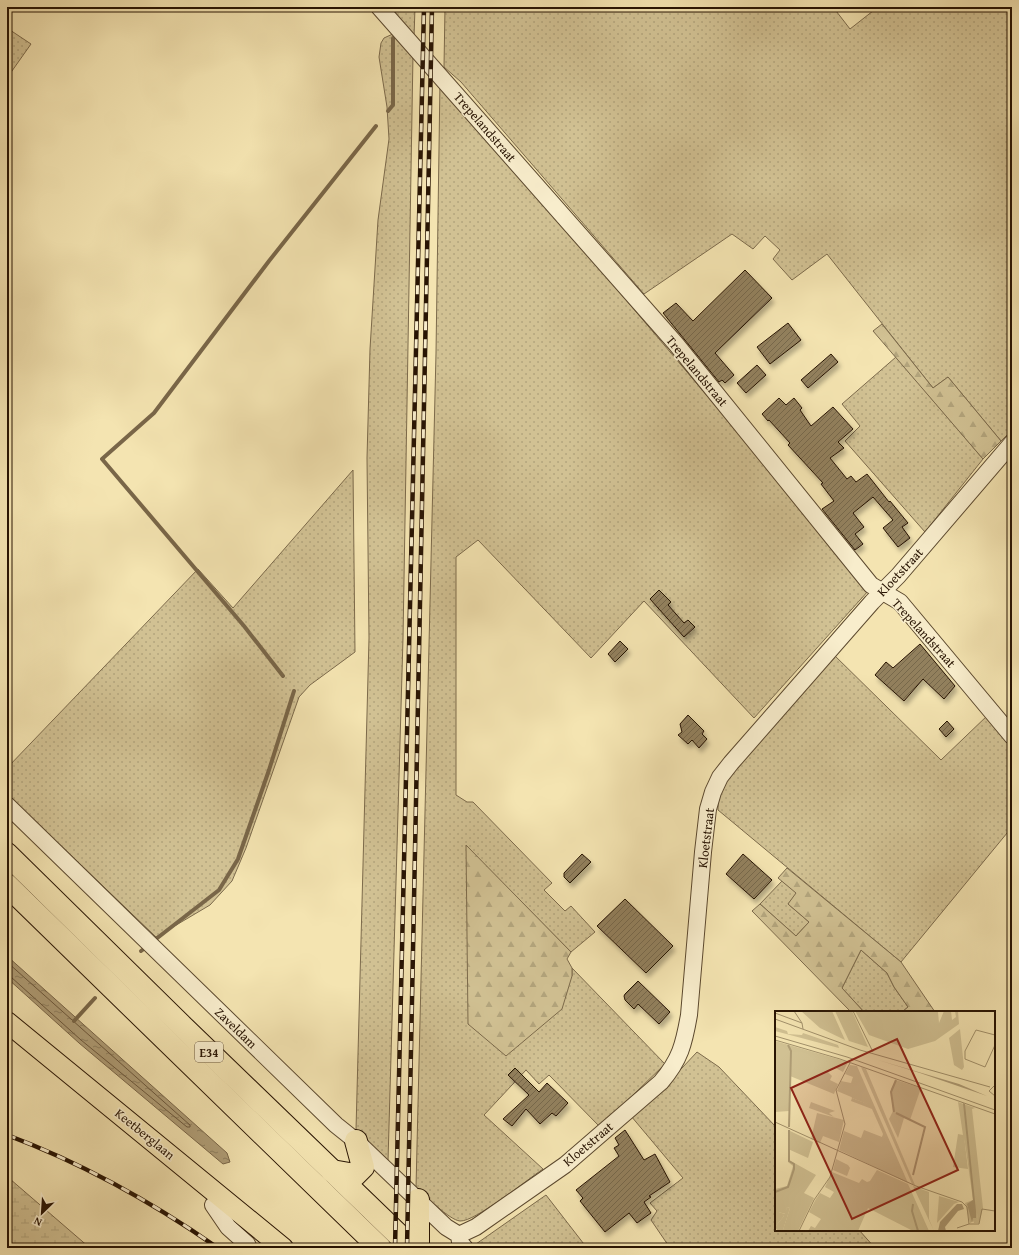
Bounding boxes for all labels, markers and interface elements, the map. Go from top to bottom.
street label: Trepelandstraat [449,88,521,167]
street label: Trepelandstraat [662,331,733,411]
street label: Kloetstraat [872,543,928,601]
street label: Trepelandstraat [888,594,961,672]
street label: Kloetstraat [693,806,719,869]
street label: Zaveldam [211,1003,262,1053]
inset map [775,1011,995,1231]
road number: E34 [195,1042,223,1062]
street label: Keetberglaan [111,1104,180,1165]
street label: Kloetstraat [559,1117,618,1171]
north arrow [22,1193,62,1233]
text: N [30,1213,44,1231]

